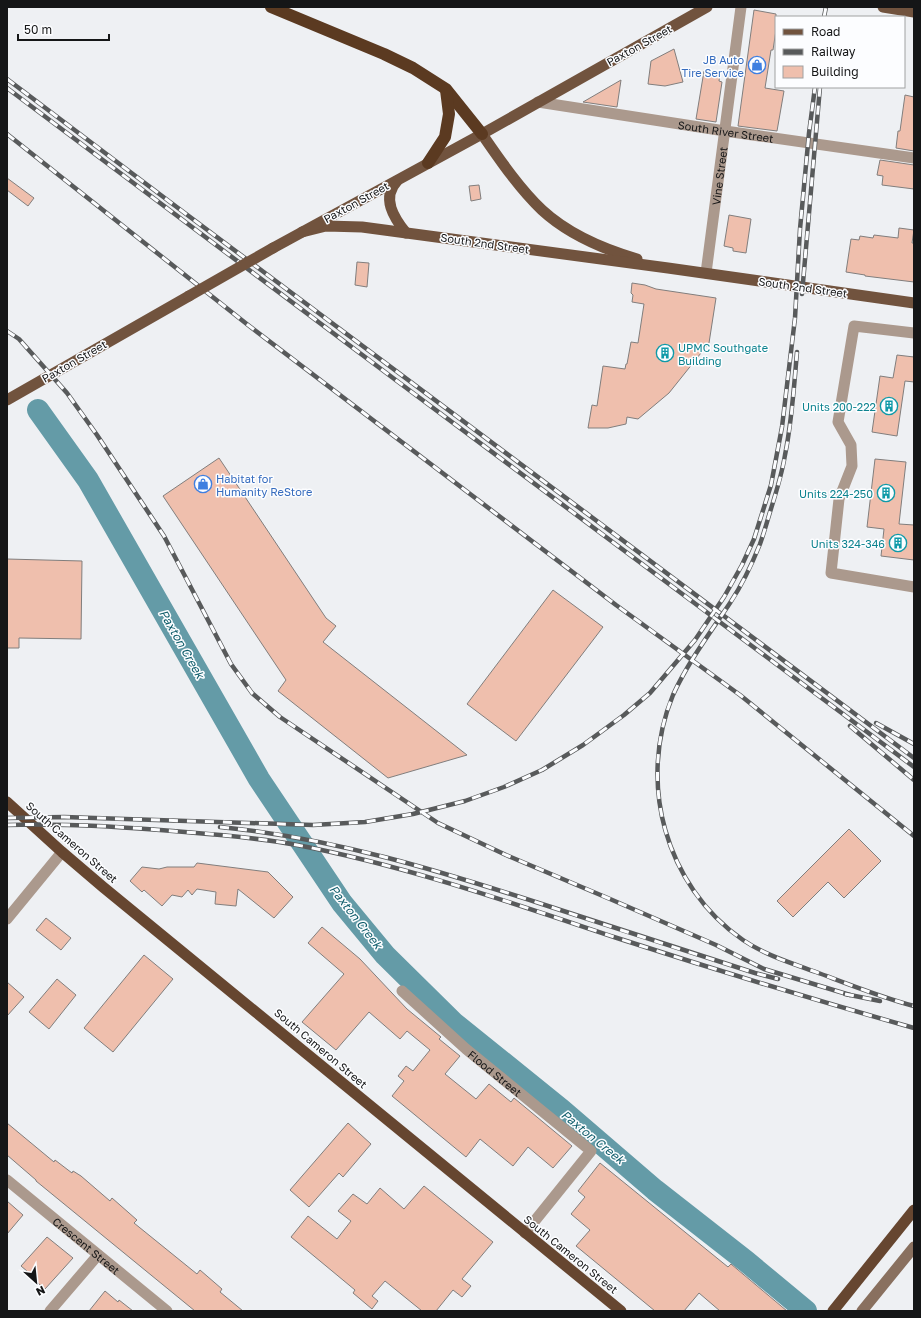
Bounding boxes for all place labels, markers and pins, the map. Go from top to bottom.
place label: JB Auto Tire Service [681,53,744,79]
shop icon: JB Auto Tire Service [747,55,767,75]
place label: UPMC Southgate Building [678,341,768,367]
building icon: UPMC Southgate Building [655,343,675,363]
building icon: Units 200-222 [879,396,899,416]
place label: Units 200-222 [802,400,876,413]
place label: Habitat for Humanity ReStore [216,472,312,498]
shop icon: Habitat for Humanity ReStore [193,474,213,494]
building icon: Units 224-250 [876,483,896,503]
place label: Units 224-250 [799,487,873,500]
building icon: Units 324-346 [888,533,908,553]
place label: Units 324-346 [811,537,885,550]

